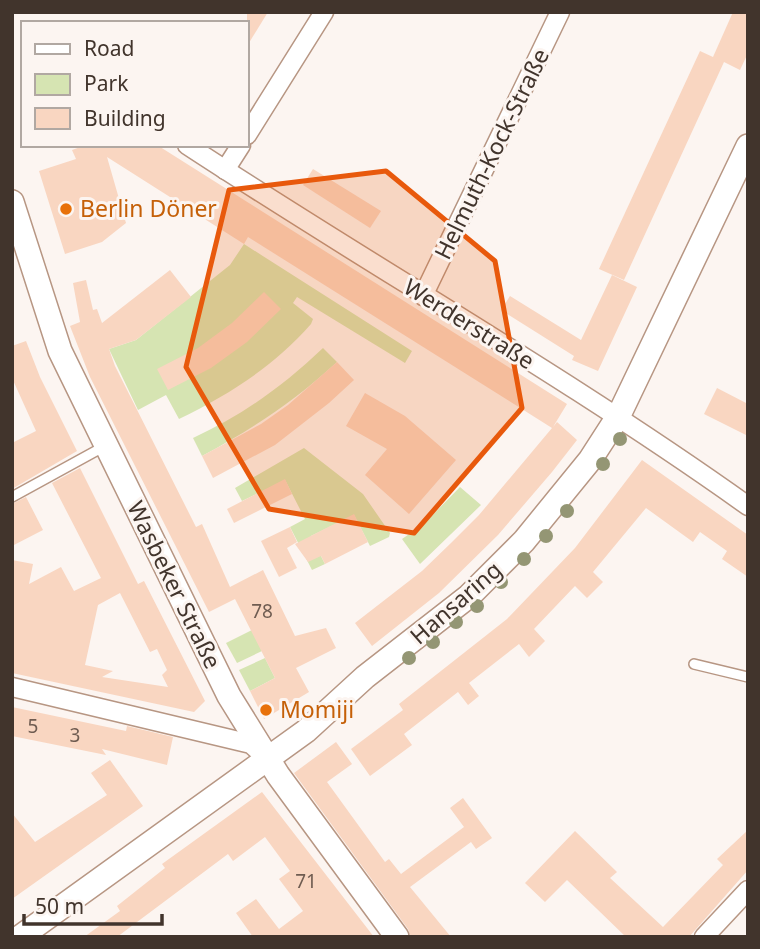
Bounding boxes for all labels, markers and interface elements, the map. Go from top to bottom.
legend [21,21,248,147]
text: Road [84,34,134,62]
street label: Helmuth-Kock-Straße [426,43,556,264]
text: Park [84,69,129,97]
text: Building [84,104,166,132]
place label: Berlin Döner [80,192,217,224]
marker: Berlin Döner [58,201,74,217]
street label: Werderstraße [398,270,541,376]
street label: Wasbeker Straße [120,495,229,674]
street label: Hansaring [403,553,508,651]
house number: 78 [251,598,273,624]
place label: Momiji [280,693,354,725]
marker: Momiji [258,702,274,718]
house number: 5 [28,713,38,739]
house number: 3 [70,722,80,748]
house number: 71 [295,868,317,894]
scale bar [24,883,163,927]
text: 50 m [35,892,84,920]

